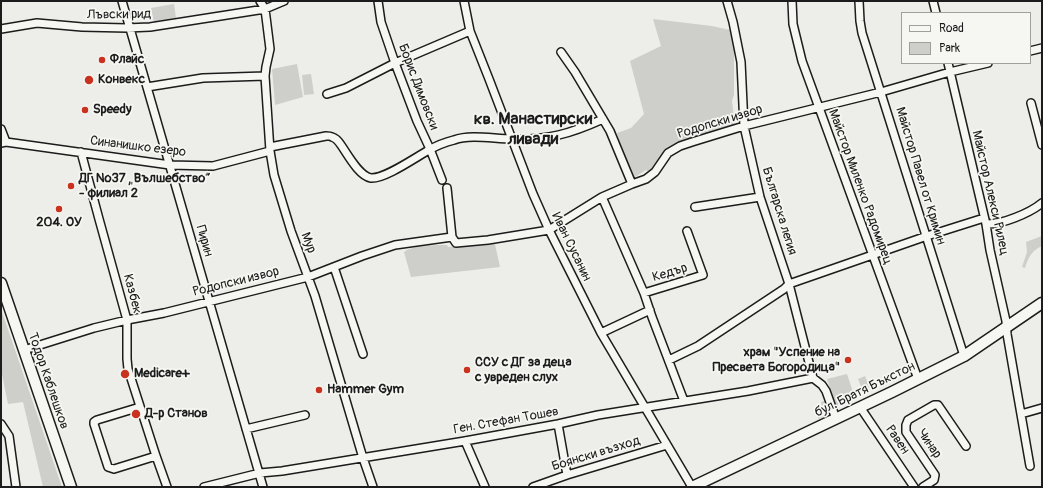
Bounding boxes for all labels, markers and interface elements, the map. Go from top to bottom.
street label: Лъвски рид [87,7,151,23]
legend [901,12,1031,64]
text: Road [939,21,964,36]
text: Park [939,41,960,56]
street label: Борис Димовски [394,42,442,132]
place label: Флайс [110,52,144,68]
marker: Флайс [97,55,107,65]
place label: Конвекс [98,72,145,88]
marker: Конвекс [83,74,95,86]
place label: Speedy [93,102,131,118]
street label: Родопски извор [675,102,765,142]
marker: Speedy [80,105,90,115]
street label: Майстор Павел от Кримин [892,105,948,247]
street label: Майстор Миленко Радомирец [825,107,895,267]
district label: кв. Манастирски ливади [474,110,592,150]
street label: Майстор Алекси Рилец [968,129,1012,257]
street label: Синанишко езеро [89,133,187,161]
street label: Българска легия [758,165,800,257]
place label: ДГ №37 „Вълшебство“ - филиал 2 [79,171,211,202]
marker: ДГ №37 „Вълшебство“ - филиал 2 [66,181,76,191]
marker: 204. ОУ [54,204,64,214]
street label: Иван Сусанин [548,210,594,284]
place label: 204. ОУ [36,215,82,231]
street label: Пирин [192,223,216,259]
street label: Мур [297,230,319,256]
street label: Кедър [651,260,689,286]
street label: Родопски извор [191,264,281,300]
street label: Казбек [119,272,145,316]
street label: Тодор Каблешков [24,331,72,431]
place label: храм "Успение на Пресвета Богородица" [712,345,840,376]
place label: ССУ с ДГ за деца с увреден слух [475,355,571,386]
marker: храм "Успение на Пресвета Богородица" [843,355,853,365]
street label: бул. Братя Бъкстон [812,359,918,421]
marker: ССУ с ДГ за деца с увреден слух [462,365,472,375]
place label: Medicare+ [134,366,189,382]
marker: Medicare+ [119,368,131,380]
place label: Hammer Gym [327,382,404,398]
marker: Hammer Gym [314,385,324,395]
street label: Ген. Стефан Тошев [452,404,560,438]
place label: Д-р Станов [145,406,208,422]
marker: Д-р Станов [130,408,142,420]
street label: Равен [882,422,912,458]
street label: Чинар [914,426,944,462]
street label: Боянски възход [550,433,642,475]

